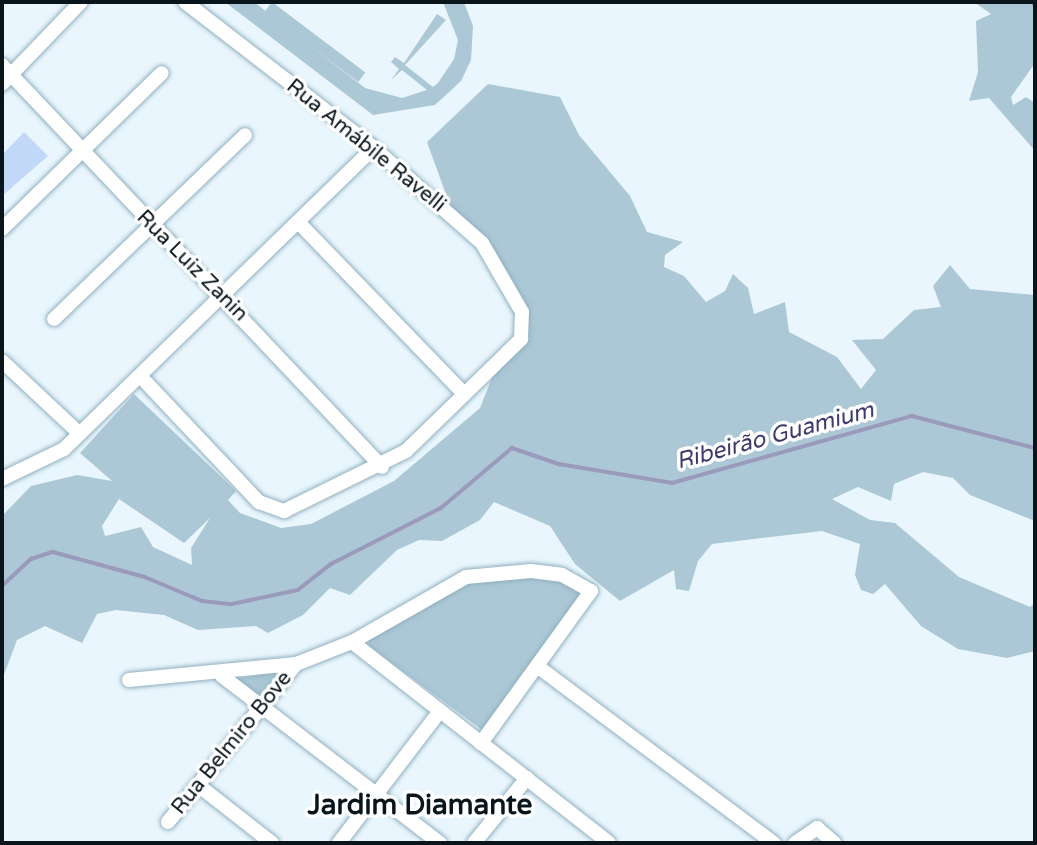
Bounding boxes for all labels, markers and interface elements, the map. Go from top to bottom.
street label: Rua Amábile Ravelli [281,74,451,218]
street label: Rua Luiz Zanin [131,205,253,327]
water label: Ribeirão Guamium [673,396,877,476]
street label: Rua Belmiro Bove [167,666,297,820]
district label: Jardim Diamante [308,788,532,822]

